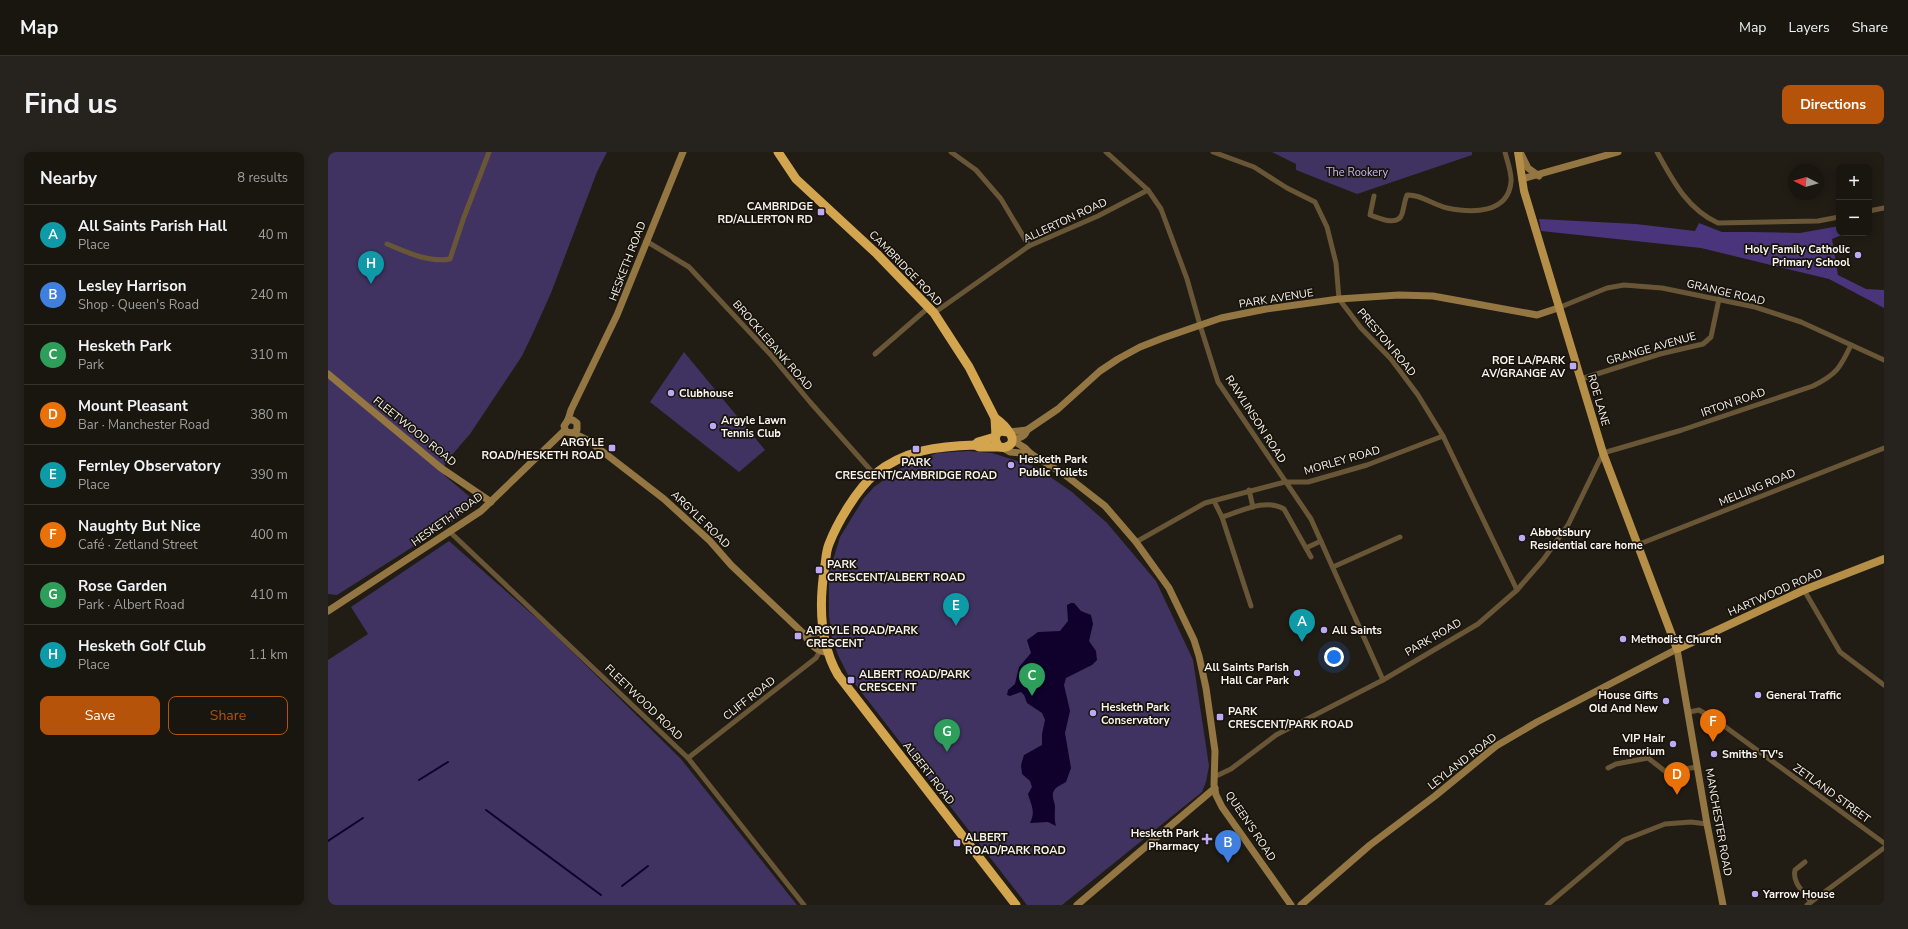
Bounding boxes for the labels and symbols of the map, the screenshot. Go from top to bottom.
north arrow [1788,164,1824,200]
park label: The Rookery [1326,165,1388,180]
street label: ALLERTON ROAD [1021,194,1110,246]
place label: CAMBRIDGE RD/ALLERTON RD [717,199,813,227]
marker: CAMBRIDGE RD/ALLERTON RD [816,207,826,217]
street label: HESKETH ROAD [605,219,650,303]
street label: CAMBRIDGE ROAD [866,227,946,309]
place label: Holy Family Catholic Primary School [1745,242,1851,270]
marker: Holy Family Catholic Primary School [1853,250,1863,260]
pin: H [358,251,384,284]
street label: GRANGE ROAD [1685,276,1767,309]
street label: PARK AVENUE [1238,285,1314,312]
street label: BROCKLEBANK ROAD [729,297,816,394]
street label: PRESTON ROAD [1354,305,1420,380]
street label: GRANGE AVENUE [1605,329,1698,368]
place label: ROE LA/PARK AV/GRANGE AV [1482,353,1566,381]
marker: ROE LA/PARK AV/GRANGE AV [1568,361,1578,371]
street label: ROE LANE [1584,372,1613,428]
street label: RAWLINSON ROAD [1222,373,1290,466]
street label: IRTON ROAD [1699,384,1767,421]
place label: Clubhouse [679,386,733,401]
marker: Clubhouse [666,388,676,398]
street label: FLEETWOOD ROAD [370,393,459,470]
place label: Argyle Lawn Tennis Club [721,413,786,441]
marker: Argyle Lawn Tennis Club [708,421,718,431]
place label: ARGYLE ROAD/HESKETH ROAD [482,435,604,463]
street label: MORLEY ROAD [1302,442,1382,479]
marker: ARGYLE ROAD/HESKETH ROAD [607,443,617,453]
marker: PARK CRESCENT/CAMBRIDGE ROAD [911,444,921,454]
place label: Hesketh Park Public Toilets [1019,452,1088,480]
place label: PARK CRESCENT/CAMBRIDGE ROAD [835,455,997,483]
marker: Hesketh Park Public Toilets [1006,460,1016,470]
street label: MELLING ROAD [1717,465,1798,510]
street label: ARGYLE ROAD [668,487,734,551]
street label: HESKETH ROAD [408,489,486,550]
place label: Abbotsbury Residential care home [1530,525,1643,553]
marker: Abbotsbury Residential care home [1517,533,1527,543]
place label: PARK CRESCENT/ALBERT ROAD [827,557,965,585]
marker: PARK CRESCENT/ALBERT ROAD [814,565,824,575]
street label: HARTWOOD ROAD [1726,565,1825,620]
pin: E [943,593,969,626]
pin: A [1289,609,1315,642]
street label: PARK ROAD [1402,615,1464,660]
place label: ARGYLE ROAD/PARK CRESCENT [806,623,918,651]
place label: All Saints [1332,623,1382,638]
marker: All Saints [1319,625,1329,635]
marker: ARGYLE ROAD/PARK CRESCENT [793,631,803,641]
place label: Methodist Church [1631,632,1722,647]
marker: Methodist Church [1618,634,1628,644]
your location [1324,647,1344,667]
place label: All Saints Parish Hall Car Park [1204,660,1290,688]
street label: FLEETWOOD ROAD [601,661,686,744]
pin: C [1019,663,1045,696]
place label: ALBERT ROAD/PARK CRESCENT [859,667,971,695]
marker: All Saints Parish Hall Car Park [1292,668,1302,678]
street label: CLIFF ROAD [720,673,779,724]
marker: ALBERT ROAD/PARK CRESCENT [846,675,856,685]
place label: House Gifts Old And New [1589,688,1659,716]
place label: General Traffic [1766,688,1842,703]
marker: General Traffic [1753,690,1763,700]
marker: House Gifts Old And New [1661,696,1671,706]
place label: Hesketh Park Conservatory [1101,700,1170,728]
place label: PARK CRESCENT/PARK ROAD [1228,704,1353,732]
marker: Hesketh Park Conservatory [1088,708,1098,718]
pin: F [1700,709,1726,742]
marker: PARK CRESCENT/PARK ROAD [1215,712,1225,722]
pin: G [934,719,960,752]
street label: LEYLAND ROAD [1425,730,1500,793]
place label: VIP Hair Emporium [1613,731,1666,759]
street label: ALBERT ROAD [899,739,958,808]
marker: VIP Hair Emporium [1668,739,1678,749]
place label: Smiths TV's [1722,747,1783,762]
marker: Smiths TV's [1709,749,1719,759]
street label: ZETLAND STREET [1790,760,1874,827]
pin: D [1664,762,1690,795]
street label: MANCHESTER ROAD [1702,767,1735,877]
street label: QUEEN'S ROAD [1222,788,1280,864]
place label: Hesketh Park Pharmacy [1131,826,1200,854]
place label: ALBERT ROAD/PARK ROAD [965,830,1066,858]
pin: B [1215,830,1241,863]
marker: Hesketh Park Pharmacy [1202,834,1212,844]
marker: ALBERT ROAD/PARK ROAD [952,838,962,848]
place label: Yarrow House [1762,887,1835,902]
marker: Yarrow House [1750,889,1760,899]

